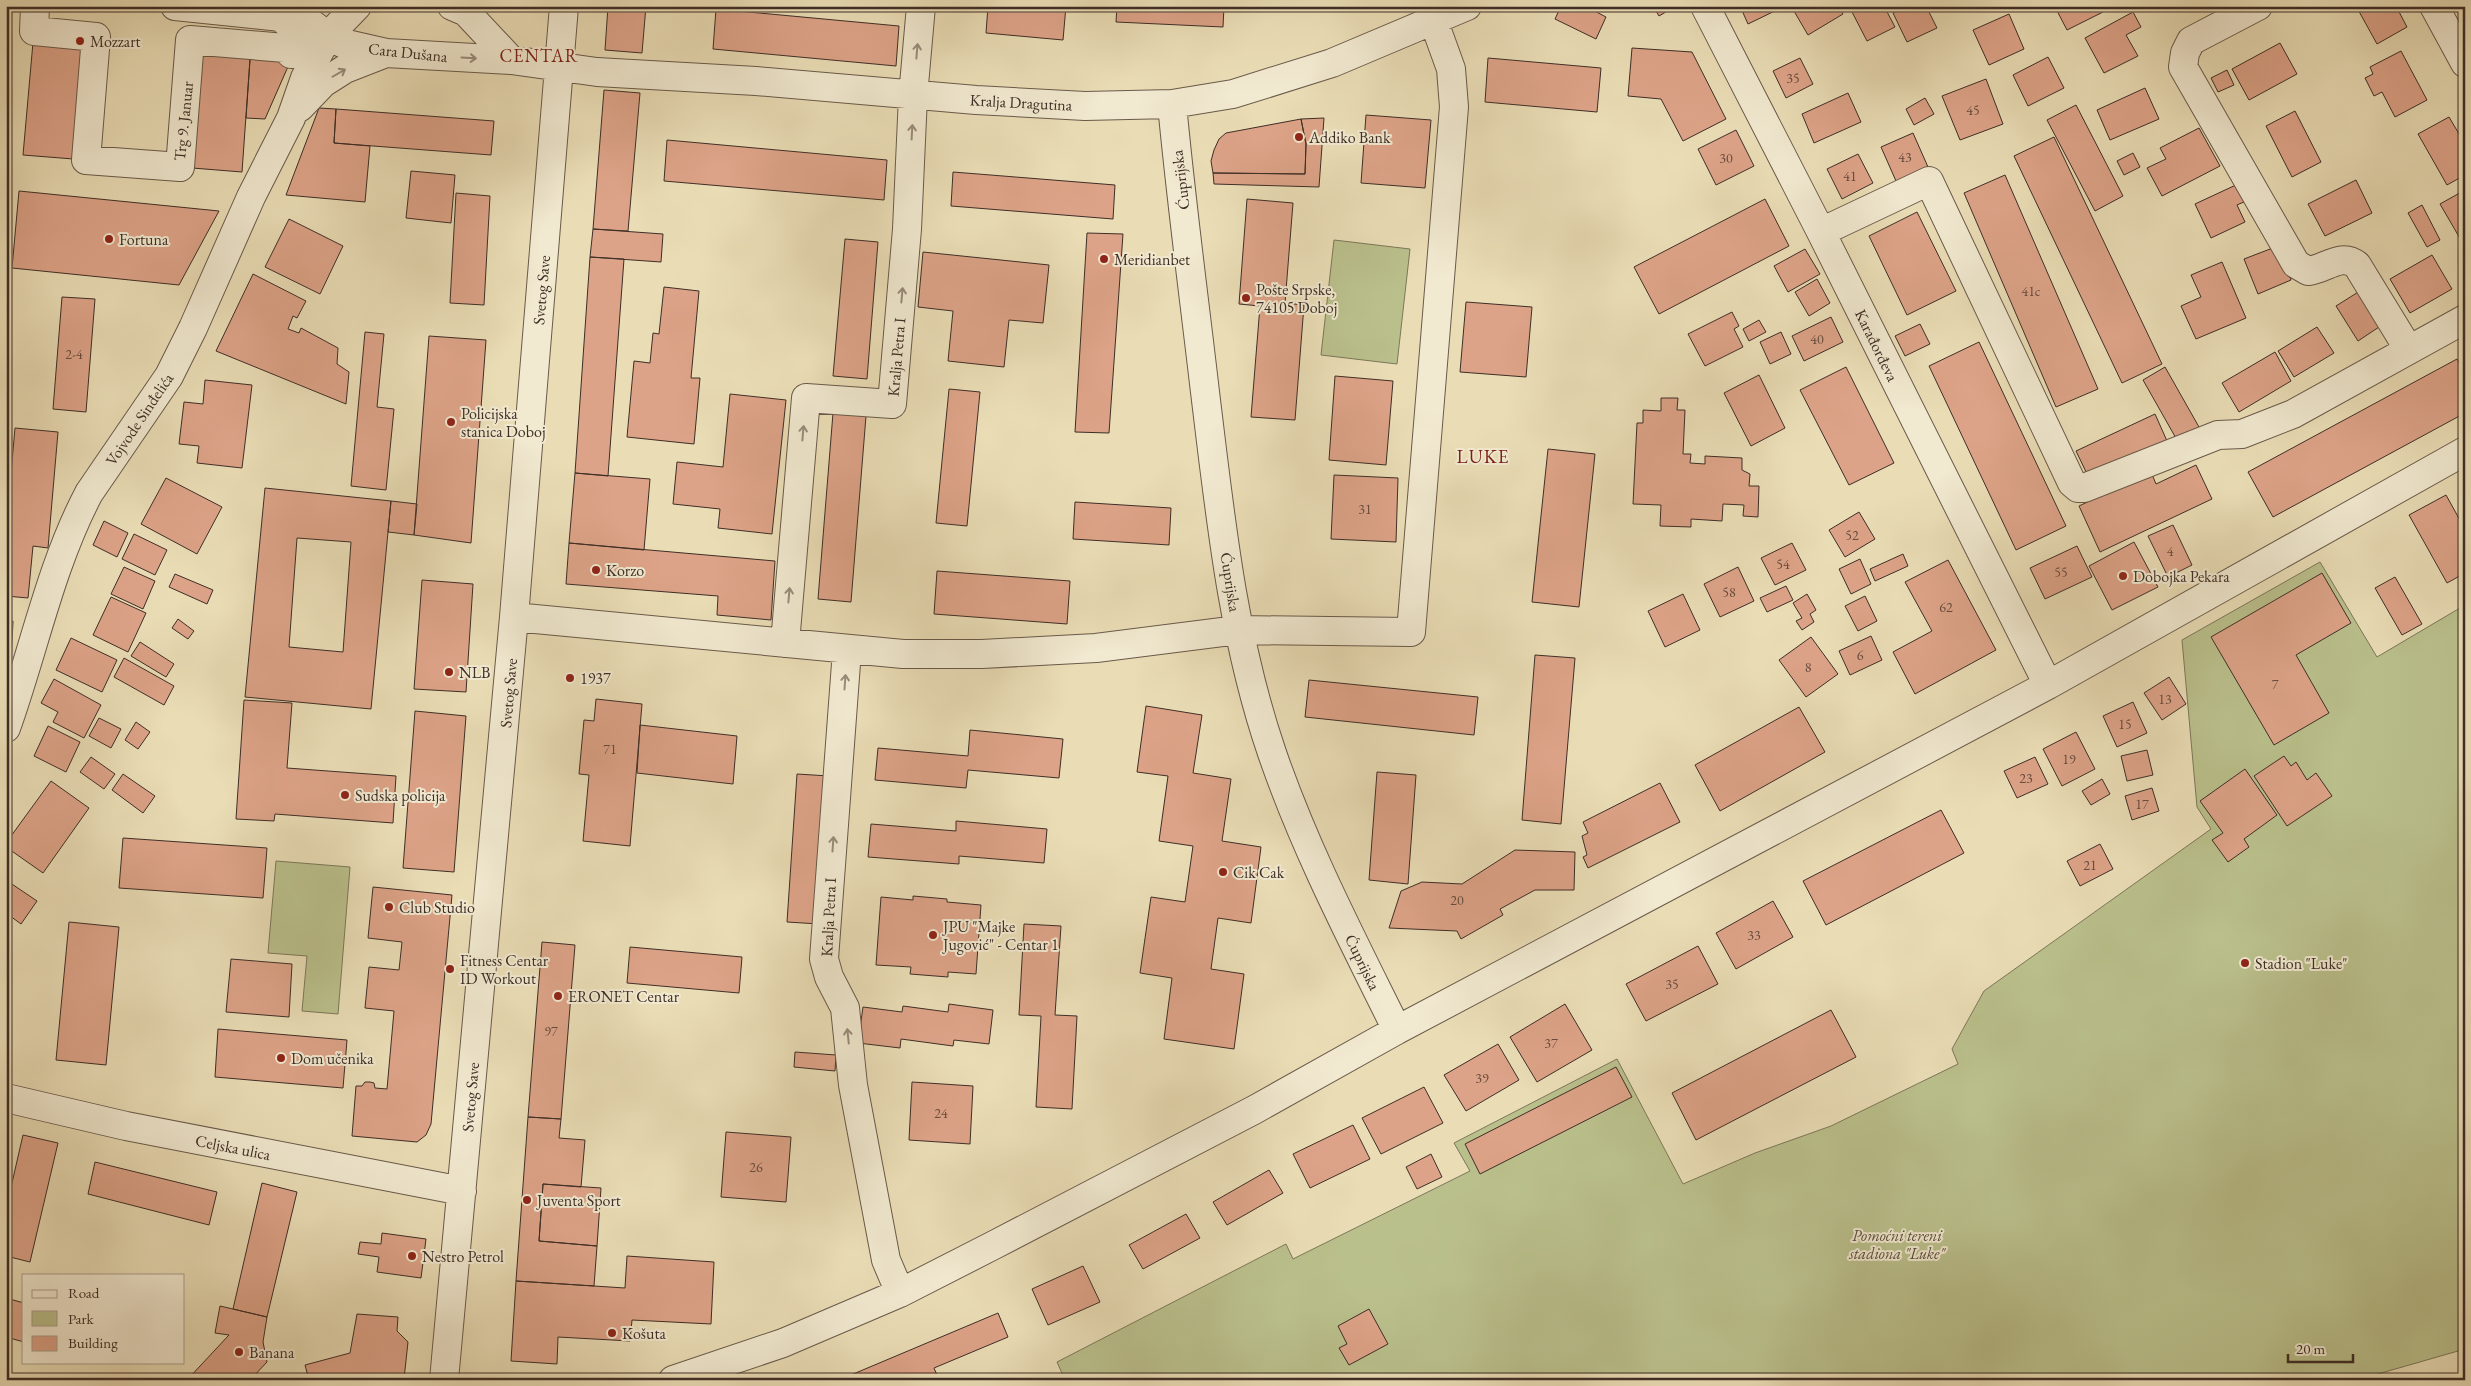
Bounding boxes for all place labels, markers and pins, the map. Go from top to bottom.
place label: Mozzart [90,31,141,52]
marker: Mozzart [74,35,86,47]
place label: Addiko Bank [1308,127,1391,148]
marker: Addiko Bank [1293,131,1305,143]
place label: Fortuna [119,229,169,250]
marker: Fortuna [103,233,115,245]
place label: Meridianbet [1114,249,1190,270]
marker: Meridianbet [1098,253,1110,265]
place label: Pošte Srpske, 74105 Doboj [1256,279,1337,318]
marker: Pošte Srpske, 74105 Doboj [1240,292,1252,304]
place label: Policijska stanica Doboj [461,403,546,442]
marker: Policijska stanica Doboj [445,416,457,428]
place label: Korzo [606,560,644,581]
marker: Korzo [590,564,602,576]
place label: Dobojka Pekara [2133,566,2230,587]
marker: Dobojka Pekara [2117,570,2129,582]
place label: NLB [459,662,490,683]
marker: NLB [443,666,455,678]
place label: 1937 [580,668,611,689]
marker: 1937 [564,672,576,684]
place label: Sudska policija [355,785,446,806]
marker: Sudska policija [339,789,351,801]
place label: Cik Cak [1233,862,1285,883]
marker: Cik Cak [1217,866,1229,878]
place label: Club Studio [399,897,475,918]
marker: Club Studio [383,901,395,913]
place label: JPU "Majke Jugović" - Centar 1 [941,916,1059,955]
marker: JPU "Majke Jugović" - Centar 1 [927,929,939,941]
place label: Fitness Centar ID Workout [460,950,549,989]
place label: Stadion "Luke" [2255,953,2348,974]
marker: Stadion "Luke" [2239,957,2251,969]
marker: Fitness Centar ID Workout [444,963,456,975]
place label: ERONET Centar [568,986,680,1007]
marker: ERONET Centar [552,990,564,1002]
place label: Dom učenika [291,1048,374,1069]
marker: Dom učenika [275,1052,287,1064]
place label: Juventa Sport [535,1190,621,1211]
marker: Juventa Sport [521,1194,533,1206]
place label: Nestro Petrol [422,1246,504,1267]
marker: Nestro Petrol [406,1250,418,1262]
place label: Košuta [622,1323,666,1344]
marker: Košuta [606,1327,618,1339]
place label: Banana [249,1342,295,1363]
marker: Banana [233,1346,245,1358]

